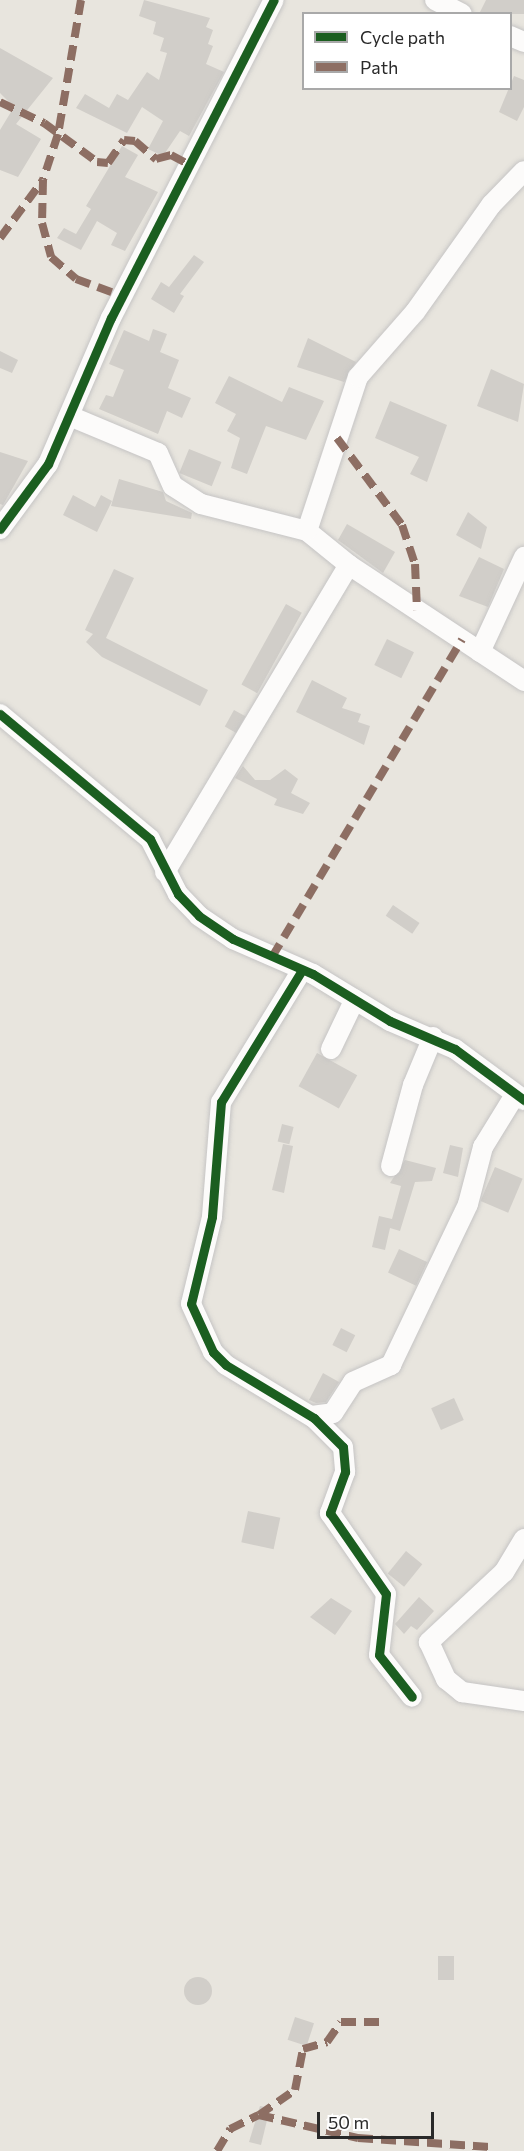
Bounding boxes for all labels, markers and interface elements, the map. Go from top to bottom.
legend [302,12,512,90]
text: Cycle path [360,26,445,48]
text: Path [360,56,398,78]
scale bar [320,2100,437,2138]
text: 50 m [328,2111,369,2133]

